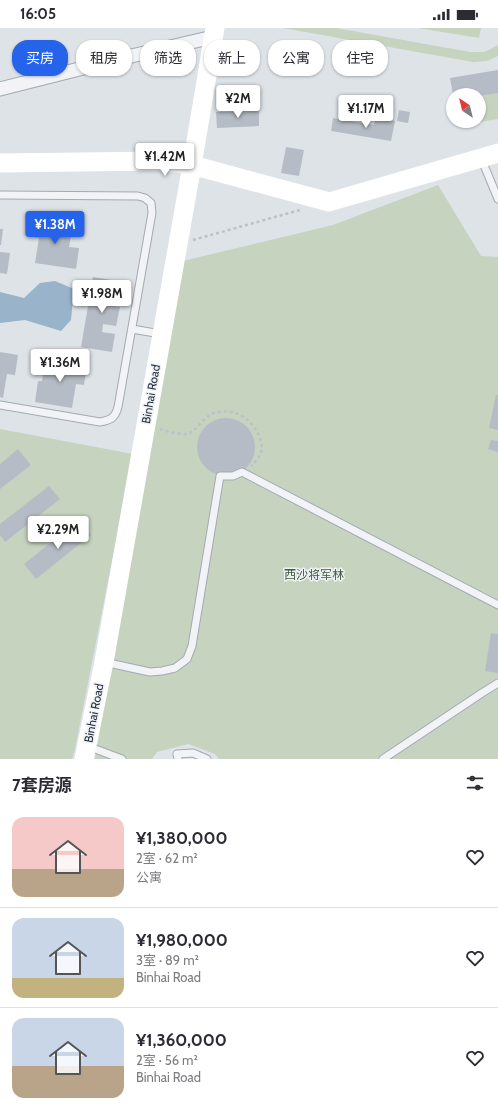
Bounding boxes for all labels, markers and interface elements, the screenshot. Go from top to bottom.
text: 16:05 [20,5,56,23]
chip: 买房 [12,40,68,76]
chip: 租房 [76,40,132,76]
chip: 筛选 [140,40,196,76]
chip: 新上 [204,40,260,76]
chip: 公寓 [268,40,324,76]
chip: 住宅 [332,40,388,76]
pin: ¥2M [219,85,257,119]
north arrow [446,88,486,128]
map controls [446,88,486,128]
text: ¥2M [225,90,251,106]
pin: ¥1.17M [333,95,399,129]
text: ¥1.17M [347,100,385,116]
pin: ¥1.42M [132,143,198,177]
text: ¥1.42M [144,148,186,164]
pin: ¥1.38M [22,211,88,245]
text: ¥1.38M [34,216,76,232]
pin: ¥1.98M [69,280,135,314]
text: ¥1.98M [81,285,123,301]
pin: ¥1.36M [27,349,93,383]
text: ¥1.36M [40,354,80,370]
street label: Binhai Road [138,363,163,425]
pin: ¥2.29M [25,516,91,550]
text: ¥2.29M [37,521,79,537]
park label: 西沙将军林 [284,567,344,582]
street label: Binhai Road [80,682,107,744]
icon: filters [464,772,486,794]
text: 7套房源 [12,775,72,795]
text: ¥1,380,000 [136,828,228,848]
icon: home [44,833,92,881]
icon: heart [464,846,486,868]
text: 2室 · 62 m² [136,850,198,866]
text: 公寓 [136,869,162,885]
text: ¥1,980,000 [136,930,228,950]
icon: home [44,934,92,982]
icon: heart [464,947,486,969]
text: 3室 · 89 m² [136,952,199,968]
text: Binhai Road [136,969,201,985]
text: ¥1,360,000 [136,1030,227,1050]
icon: home [44,1034,92,1082]
icon: heart [464,1047,486,1069]
text: 2室 · 56 m² [136,1052,198,1068]
text: Binhai Road [136,1069,201,1085]

